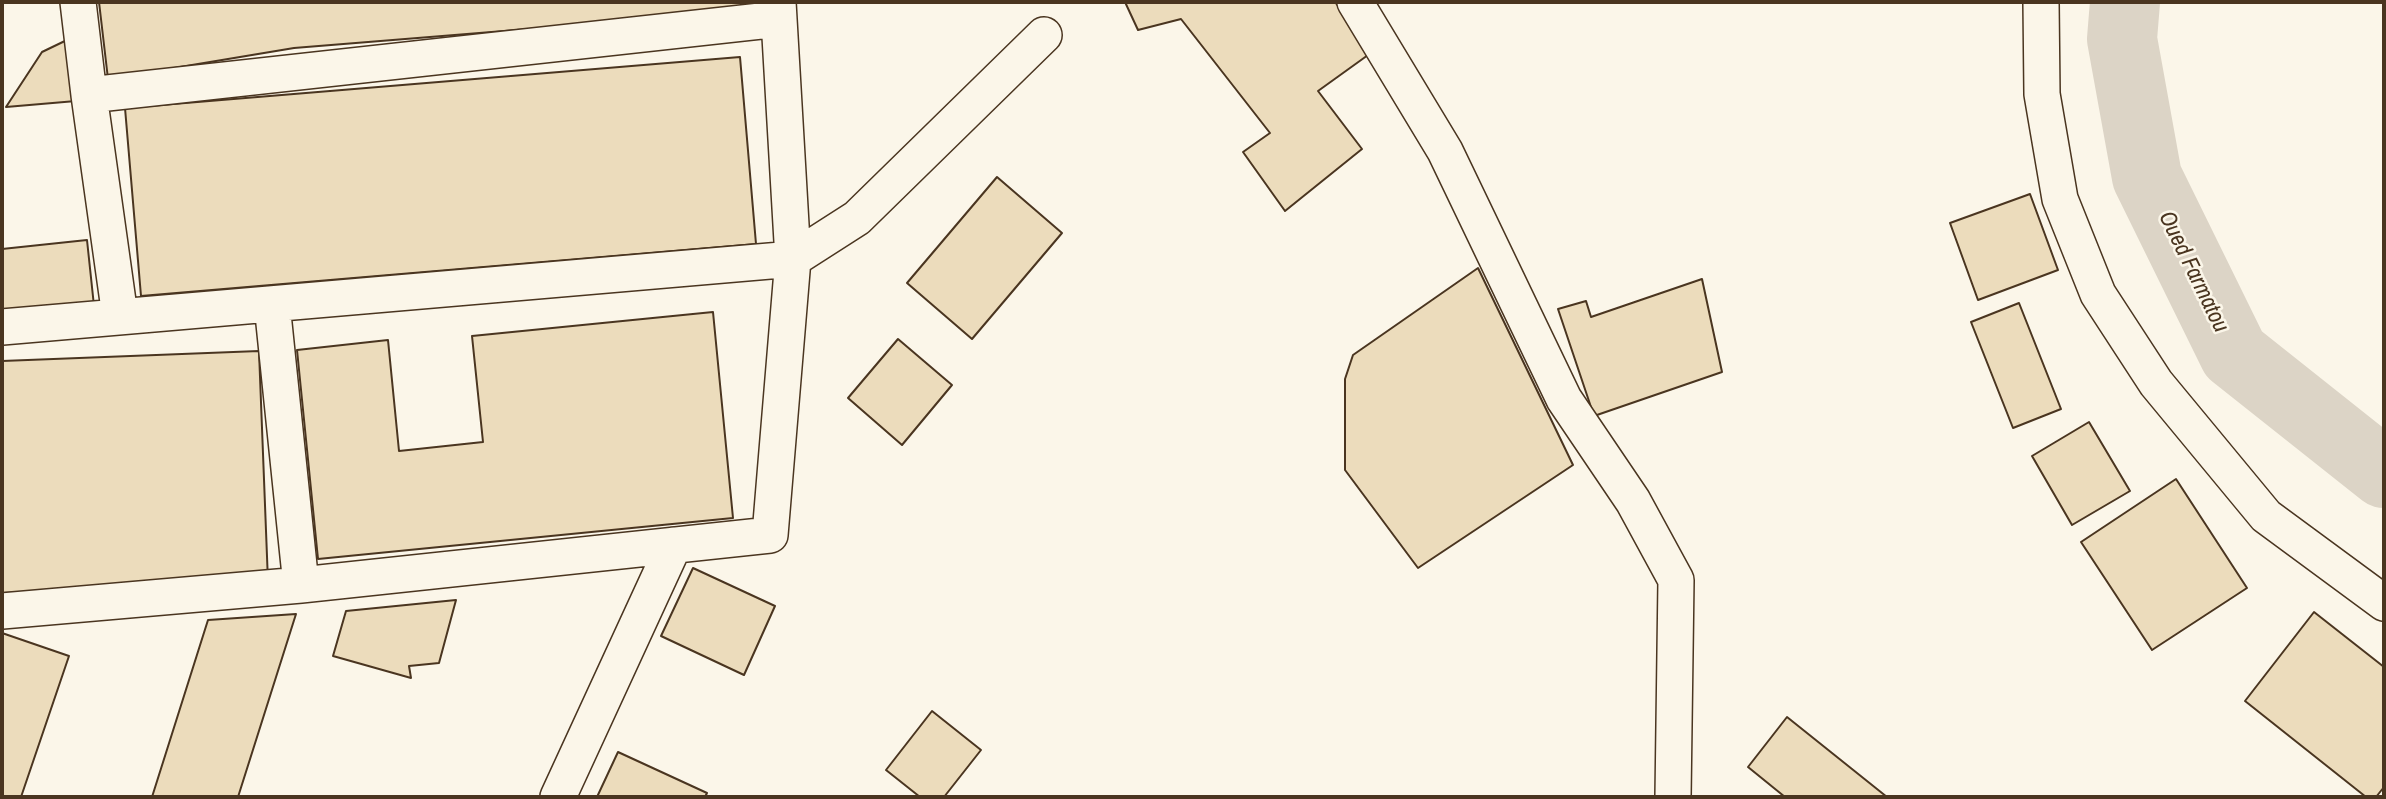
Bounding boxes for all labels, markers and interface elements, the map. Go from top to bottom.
water label: Oued Farmatou [2152,207,2234,337]

